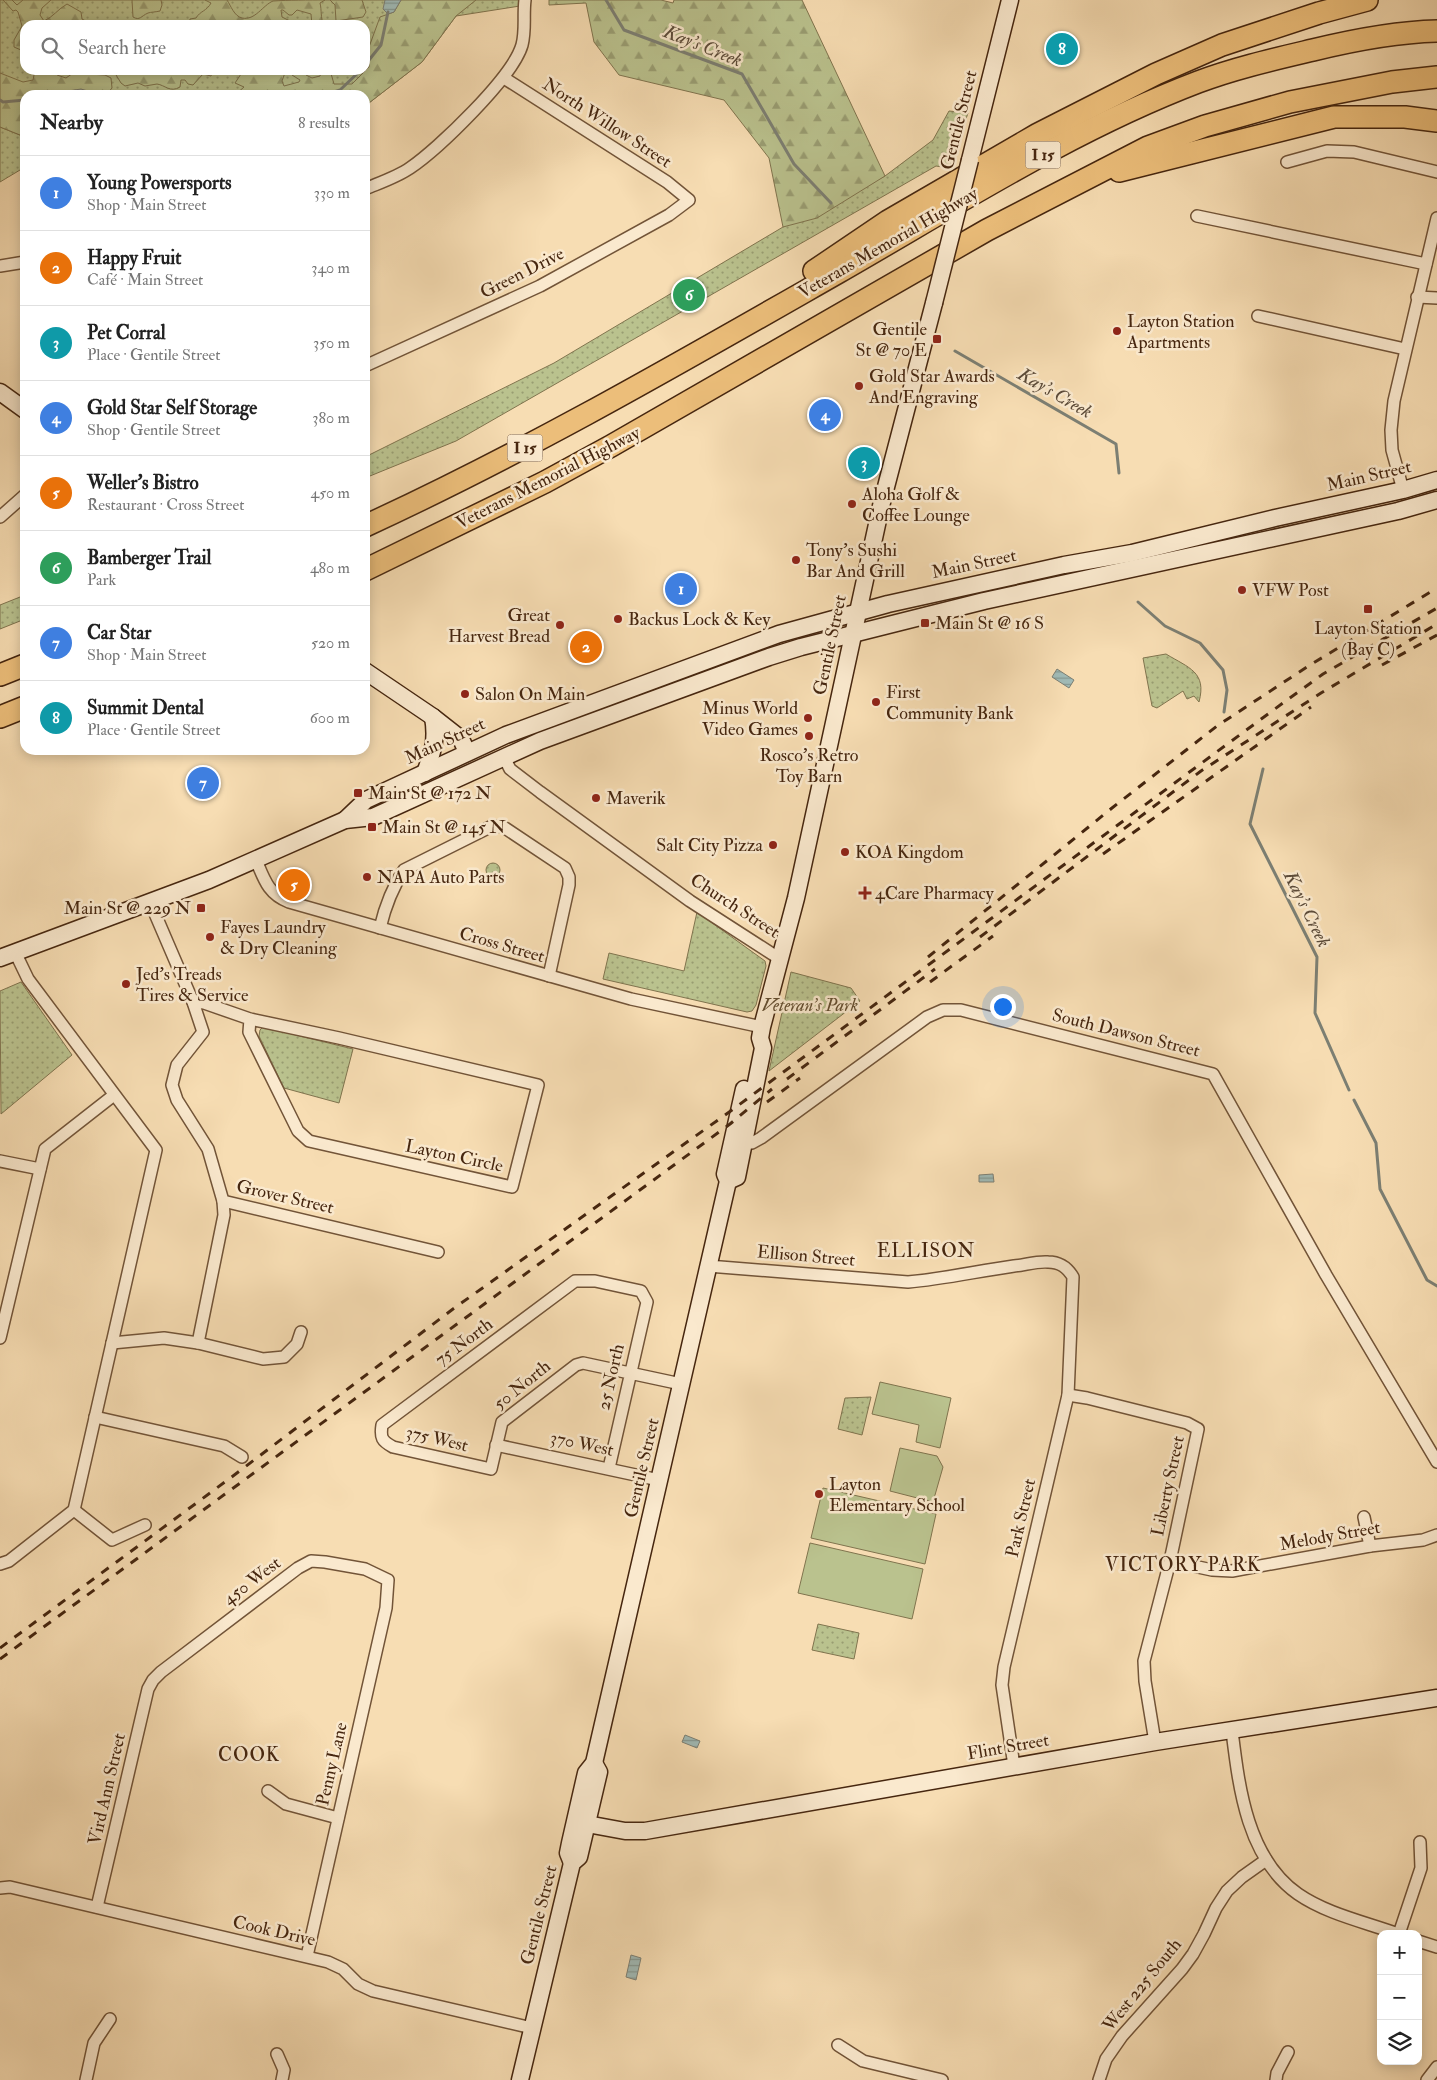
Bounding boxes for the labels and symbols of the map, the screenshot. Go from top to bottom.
water label: Kay's Creek [659,19,746,73]
pin: 8 [1046,30,1078,68]
street label: Gentile Street [936,68,982,172]
street label: North Willow Street [538,73,676,173]
road number: I 15 [1026,142,1060,168]
street label: Veterans Memorial Highway [794,182,983,304]
street label: Green Drive [476,242,568,304]
pin: 6 [673,276,705,314]
place label: Layton Station Apartments [1126,310,1234,354]
place label: Gentile St @ 70 E [856,318,927,362]
marker: Layton Station Apartments [1111,325,1123,337]
marker: Gentile St @ 70 E [931,333,943,345]
water label: Kay's Creek [1013,362,1097,424]
place label: Gold Star Awards And Engraving [868,365,995,409]
marker: Gold Star Awards And Engraving [853,380,865,392]
pin: 4 [809,396,841,434]
street label: Veterans Memorial Highway [452,421,645,535]
road number: I 15 [508,434,542,462]
pin: 3 [848,444,880,482]
street label: Main Street [1325,455,1414,497]
place label: Aloha Golf & Coffee Lounge [861,483,970,527]
marker: Aloha Golf & Coffee Lounge [846,498,858,510]
place label: Tony's Sushi Bar And Grill [806,539,905,583]
street label: Main Street [930,544,1019,584]
marker: Tony's Sushi Bar And Grill [790,554,802,566]
pin: 1 [665,570,697,608]
place label: VFW Post [1252,579,1329,602]
marker: VFW Post [1236,584,1248,596]
street label: Gentile Street [808,593,852,697]
marker: Layton Station (Bay C) [1362,603,1374,615]
place label: Great Harvest Bread [448,604,550,648]
place label: Backus Lock & Key [628,608,771,631]
place label: Main St @ 16 S [935,612,1044,635]
marker: Backus Lock & Key [612,613,624,625]
marker: Main St @ 16 S [919,617,931,629]
place label: Layton Station (Bay C) [1314,617,1422,661]
marker: Great Harvest Bread [554,619,566,631]
pin: 2 [570,628,602,666]
place label: First Community Bank [886,681,1014,725]
place label: Salon On Main [475,683,585,706]
marker: Salon On Main [459,688,471,700]
marker: First Community Bank [870,696,882,708]
place label: Minus World Video Games [702,697,798,741]
street label: Main Street [401,712,489,770]
marker: Minus World Video Games [802,712,814,724]
marker: Rosco's Retro Toy Barn [803,730,815,742]
place label: Rosco's Retro Toy Barn [759,744,859,788]
pin: 7 [187,764,219,802]
place label: Main St @ 172 N [368,782,491,805]
marker: Main St @ 172 N [352,787,364,799]
place label: Maverik [606,787,666,810]
marker: Maverik [590,792,602,804]
place label: Main St @ 145 N [382,816,506,839]
marker: Main St @ 145 N [366,821,378,833]
place label: Salt City Pizza [656,834,764,857]
marker: Salt City Pizza [767,839,779,851]
place label: KOA Kingdom [855,841,964,864]
marker: KOA Kingdom [839,846,851,858]
pin: 5 [278,866,310,904]
place label: NAPA Auto Parts [377,866,504,889]
water label: Kay's Creek [1278,866,1336,951]
street label: Church Street [686,868,784,944]
marker: NAPA Auto Parts [361,871,373,883]
place label: 4Care Pharmacy [875,882,995,905]
marker: 4Care Pharmacy [859,887,871,899]
place label: Main St @ 229 N [64,897,191,920]
marker: Main St @ 229 N [195,902,207,914]
place label: Fayes Laundry & Dry Cleaning [220,916,338,960]
street label: Cross Street [457,922,548,968]
marker: Fayes Laundry & Dry Cleaning [204,931,216,943]
place label: Jed's Treads Tires & Service [135,963,249,1007]
marker: Jed's Treads Tires & Service [120,978,132,990]
park label: Veteran's Park [762,994,858,1017]
your location [990,994,1016,1020]
street label: South Dawson Street [1050,1004,1202,1062]
street label: Layton Circle [403,1134,506,1178]
street label: Grover Street [234,1175,336,1219]
district label: ELLISON [877,1239,975,1263]
street label: Ellison Street [756,1240,856,1272]
street label: 75 North [431,1313,498,1371]
street label: 25 North [592,1341,630,1412]
street label: 50 North [489,1355,556,1415]
street label: Gentile Street [619,1416,665,1520]
street label: 375 West [404,1421,470,1457]
street label: 370 West [548,1426,616,1462]
street label: Liberty Street [1146,1434,1190,1538]
place label: Layton Elementary School [829,1473,965,1517]
street label: Park Street [1001,1476,1041,1560]
marker: Layton Elementary School [813,1488,825,1500]
street label: Melody Street [1278,1516,1382,1556]
street label: 450 West [218,1552,286,1610]
district label: VICTORY PARK [1105,1553,1261,1577]
street label: Penny Lane [311,1720,353,1808]
street label: Flint Street [965,1728,1051,1766]
street label: Vird Ann Street [83,1731,131,1847]
district label: COOK [218,1743,280,1767]
street label: Gentile Street [516,1863,562,1967]
street label: Cook Drive [230,1910,318,1952]
street label: West 225 South [1097,1933,1187,2037]

